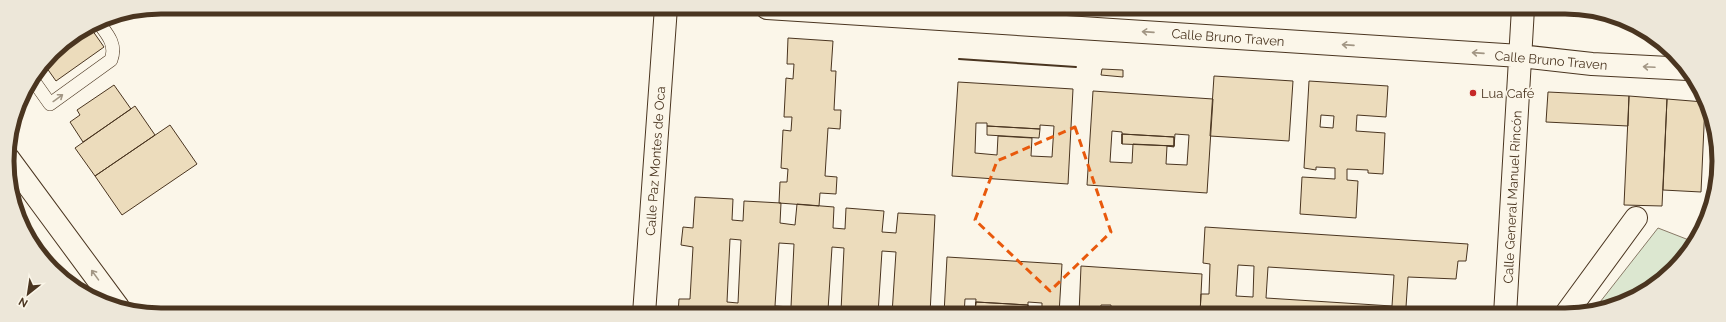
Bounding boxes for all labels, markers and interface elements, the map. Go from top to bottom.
street label: Calle Bruno Traven [1171,26,1285,49]
one-way arrow [1142,29,1155,36]
one-way arrow [1342,42,1355,49]
street label: Calle Bruno Traven [1494,48,1608,73]
one-way arrow [1472,50,1485,57]
one-way arrow [1643,63,1656,71]
street label: Calle Paz Montes de Oca [643,86,668,236]
place label: Lua Café [1481,86,1535,101]
marker: Lua Café [1468,88,1478,98]
one-way arrow [53,93,64,102]
street label: Calle General Manuel Rincón [1500,110,1525,284]
one-way arrow [90,270,99,281]
north arrow [8,274,48,314]
text: N [16,294,30,310]

